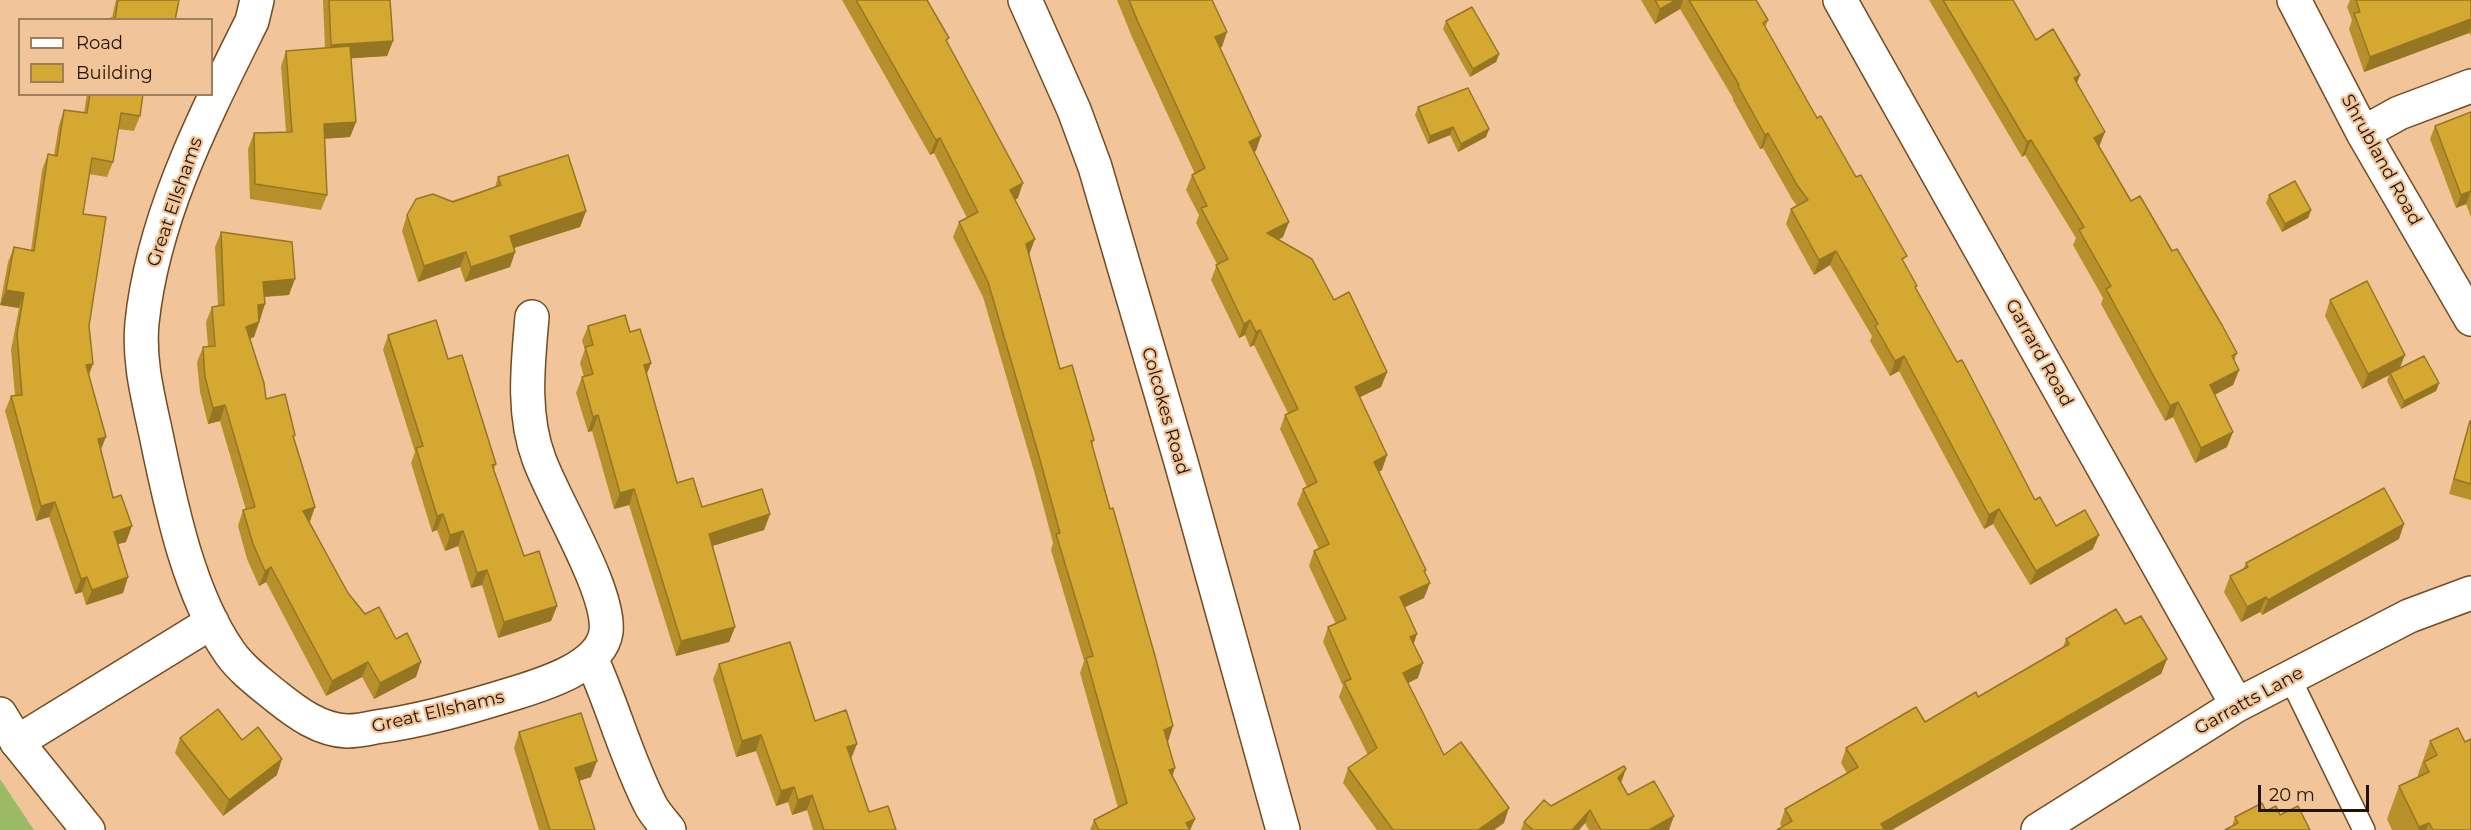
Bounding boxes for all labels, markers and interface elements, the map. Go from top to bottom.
legend [18,18,213,96]
text: Road [76,32,123,54]
text: Building [76,62,153,84]
street label: Shrubland Road [2336,91,2426,229]
street label: Great Ellshams [143,135,207,269]
street label: Garrard Road [2001,295,2077,411]
street label: Colcokes Road [1136,345,1194,477]
street label: Garratts Lane [2191,662,2307,740]
street label: Great Ellshams [370,686,506,738]
scale bar [2261,773,2372,811]
text: 20 m [2269,784,2315,806]

